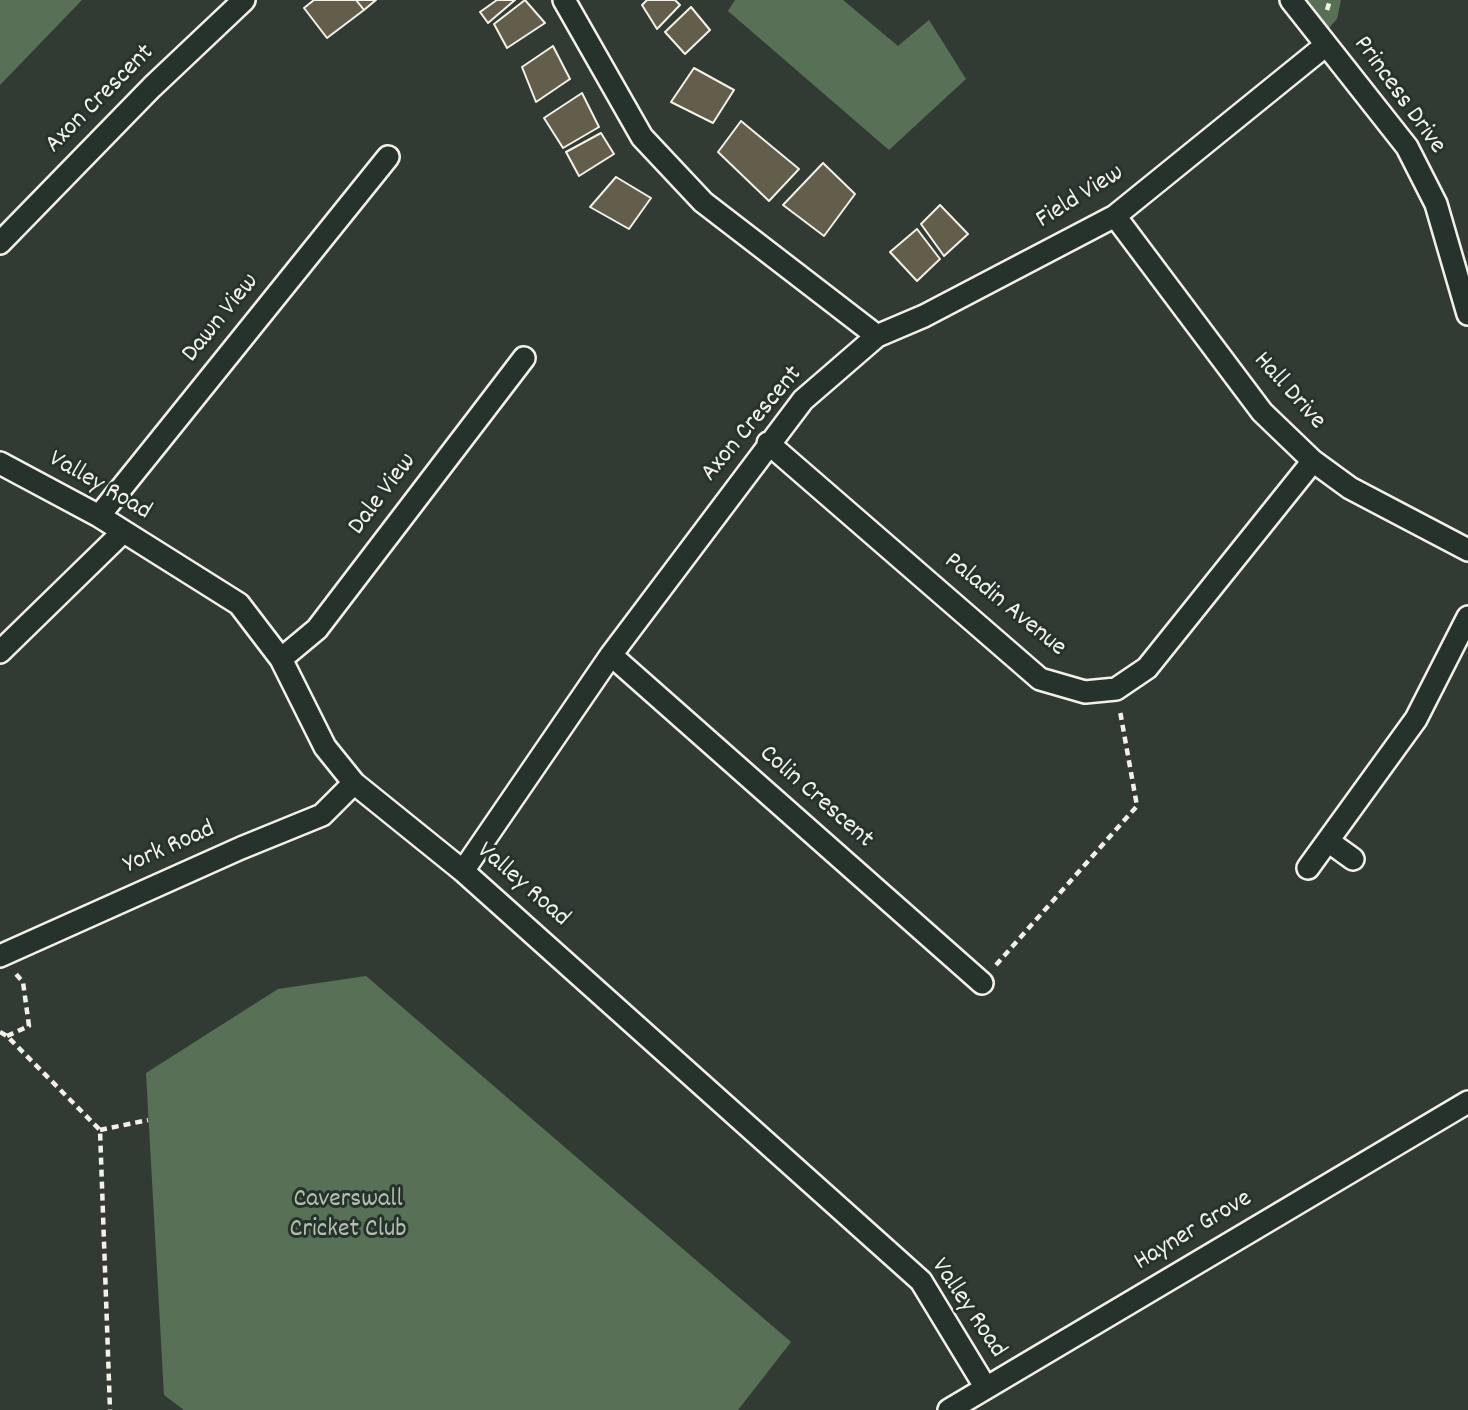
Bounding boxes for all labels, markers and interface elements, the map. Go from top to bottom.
street label: Princess Drive [1345,31,1451,161]
street label: Axon Crescent [40,39,162,161]
street label: Field View [1031,159,1131,237]
street label: Dawn View [177,268,267,370]
street label: Hall Drive [1245,347,1331,437]
street label: Axon Crescent [695,361,811,489]
street label: Valley Road [42,445,156,529]
street label: Dale View [343,448,425,542]
street label: Paladin Avenue [937,547,1071,665]
street label: Colin Crescent [751,740,879,856]
street label: York Road [120,815,220,883]
street label: Valley Road [469,837,575,935]
park label: Caverswall Cricket Club [290,1185,406,1246]
street label: Hayner Grove [1130,1185,1258,1279]
street label: Valley Road [922,1253,1012,1365]

